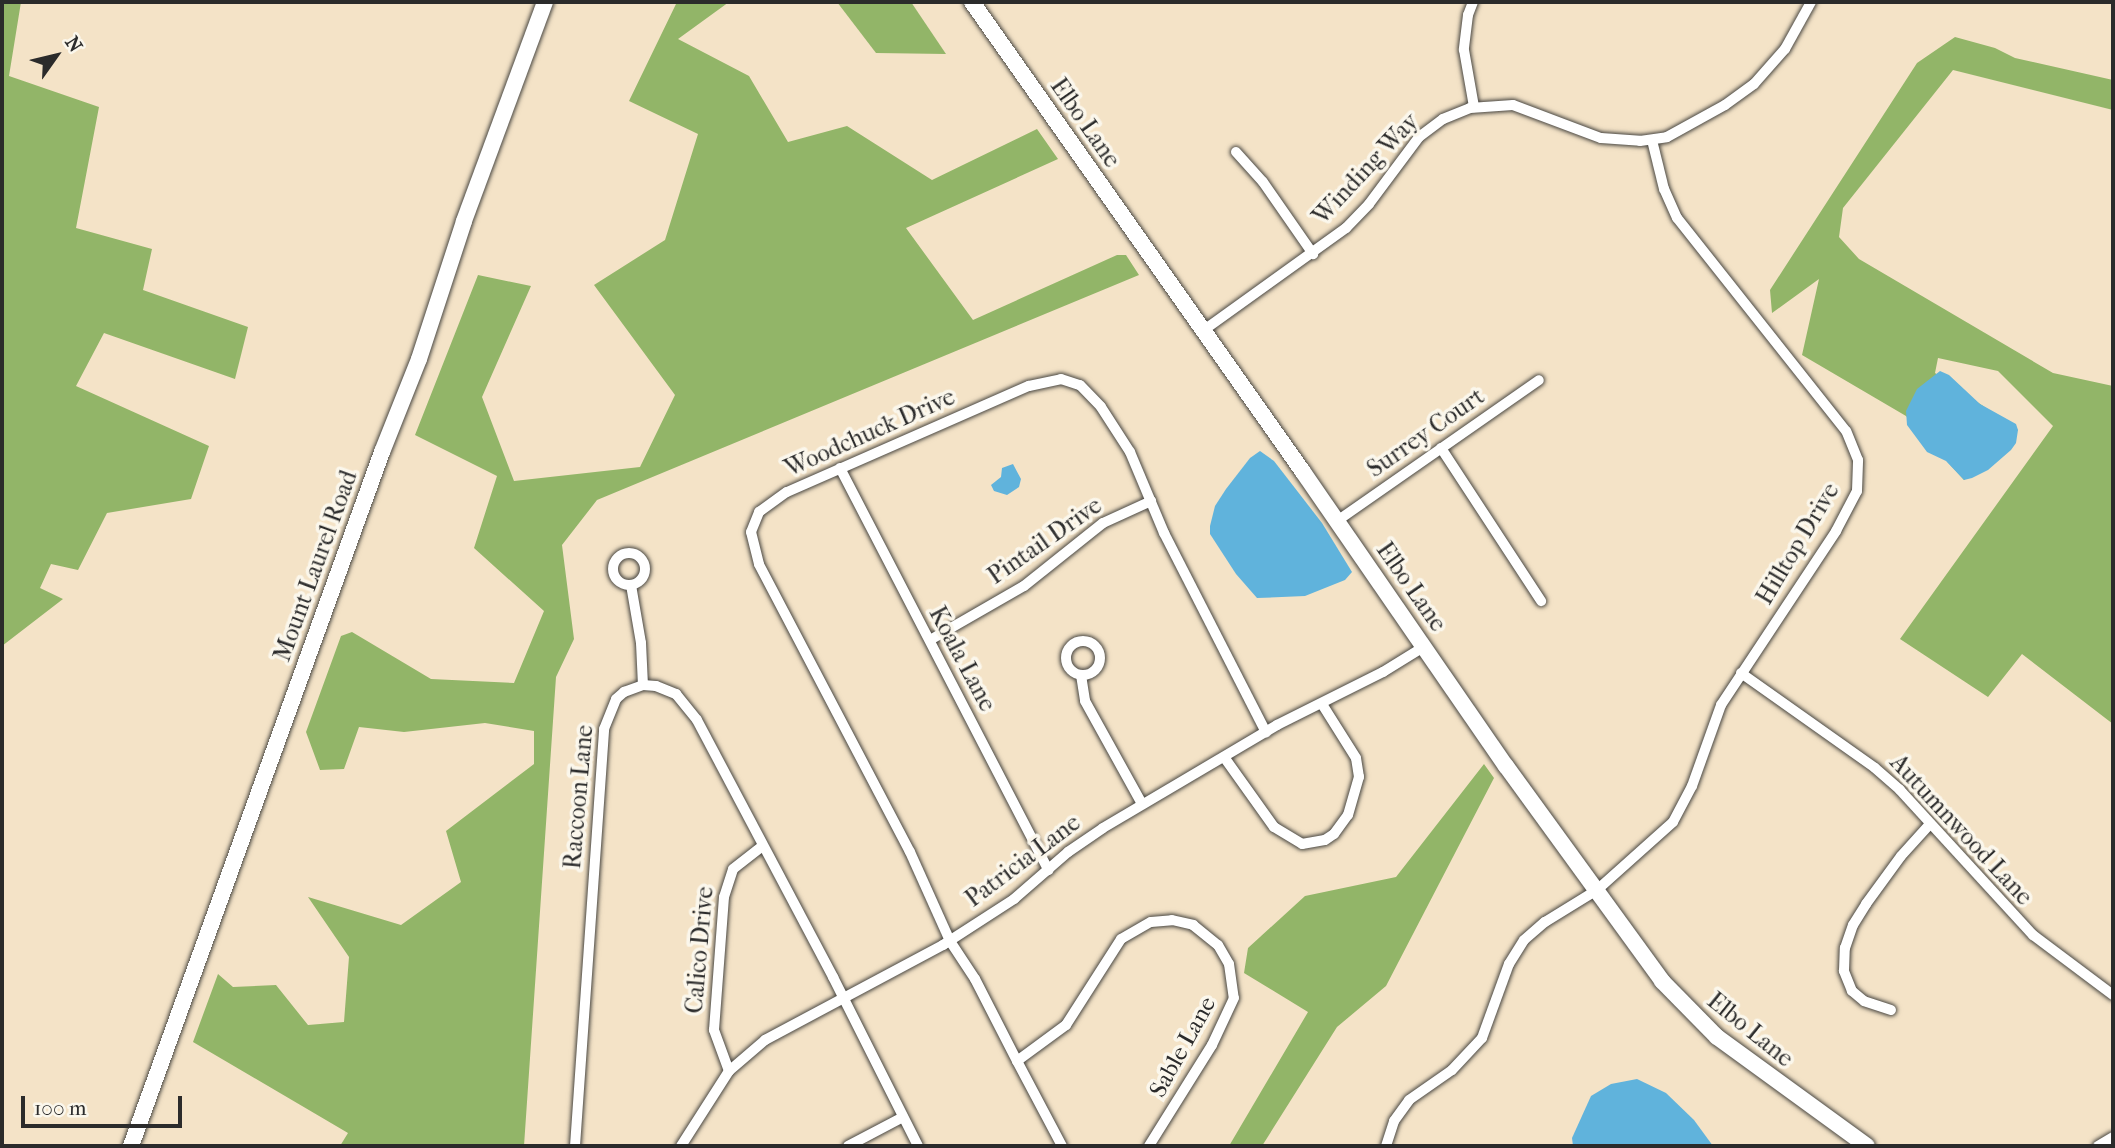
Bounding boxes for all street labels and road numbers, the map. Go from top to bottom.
street label: Elbo Lane [1044,73,1126,173]
street label: Winding Way [1307,107,1425,231]
street label: Surrey Court [1362,382,1490,484]
street label: Woodchuck Drive [780,383,960,483]
street label: Mount Laurel Road [268,467,364,665]
street label: Hilltop Drive [1750,478,1846,610]
street label: Pintail Drive [982,491,1108,591]
street label: Elbo Lane [1370,537,1452,637]
street label: Koala Lane [922,602,1002,716]
street label: Raccoon Lane [558,724,600,870]
street label: Autumnwood Lane [1884,749,2038,911]
street label: Patricia Lane [960,808,1086,914]
street label: Calico Drive [680,885,720,1015]
street label: Elbo Lane [1701,987,1799,1073]
street label: Sable Lane [1144,992,1222,1102]

